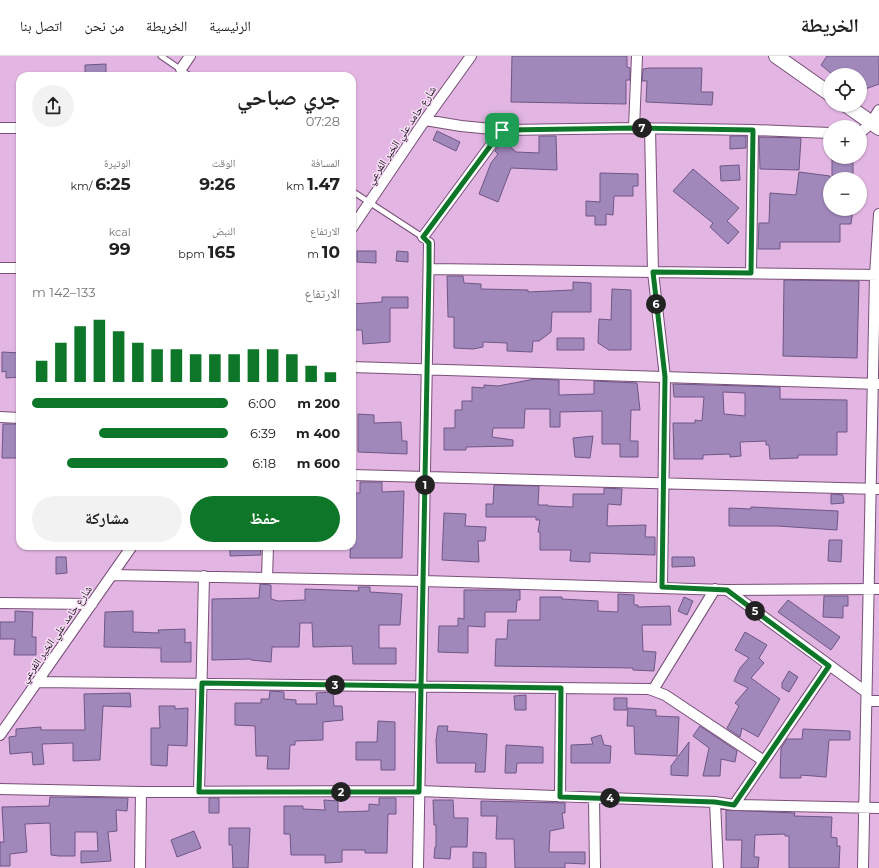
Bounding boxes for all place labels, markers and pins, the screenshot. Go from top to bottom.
pin [485,113,519,147]
pin: 7 [632,118,652,138]
pin: 6 [646,294,666,314]
pin: 1 [415,475,435,495]
pin: 5 [745,601,765,621]
pin: 3 [325,675,345,695]
pin: 2 [331,782,351,802]
pin: 4 [600,788,620,808]

